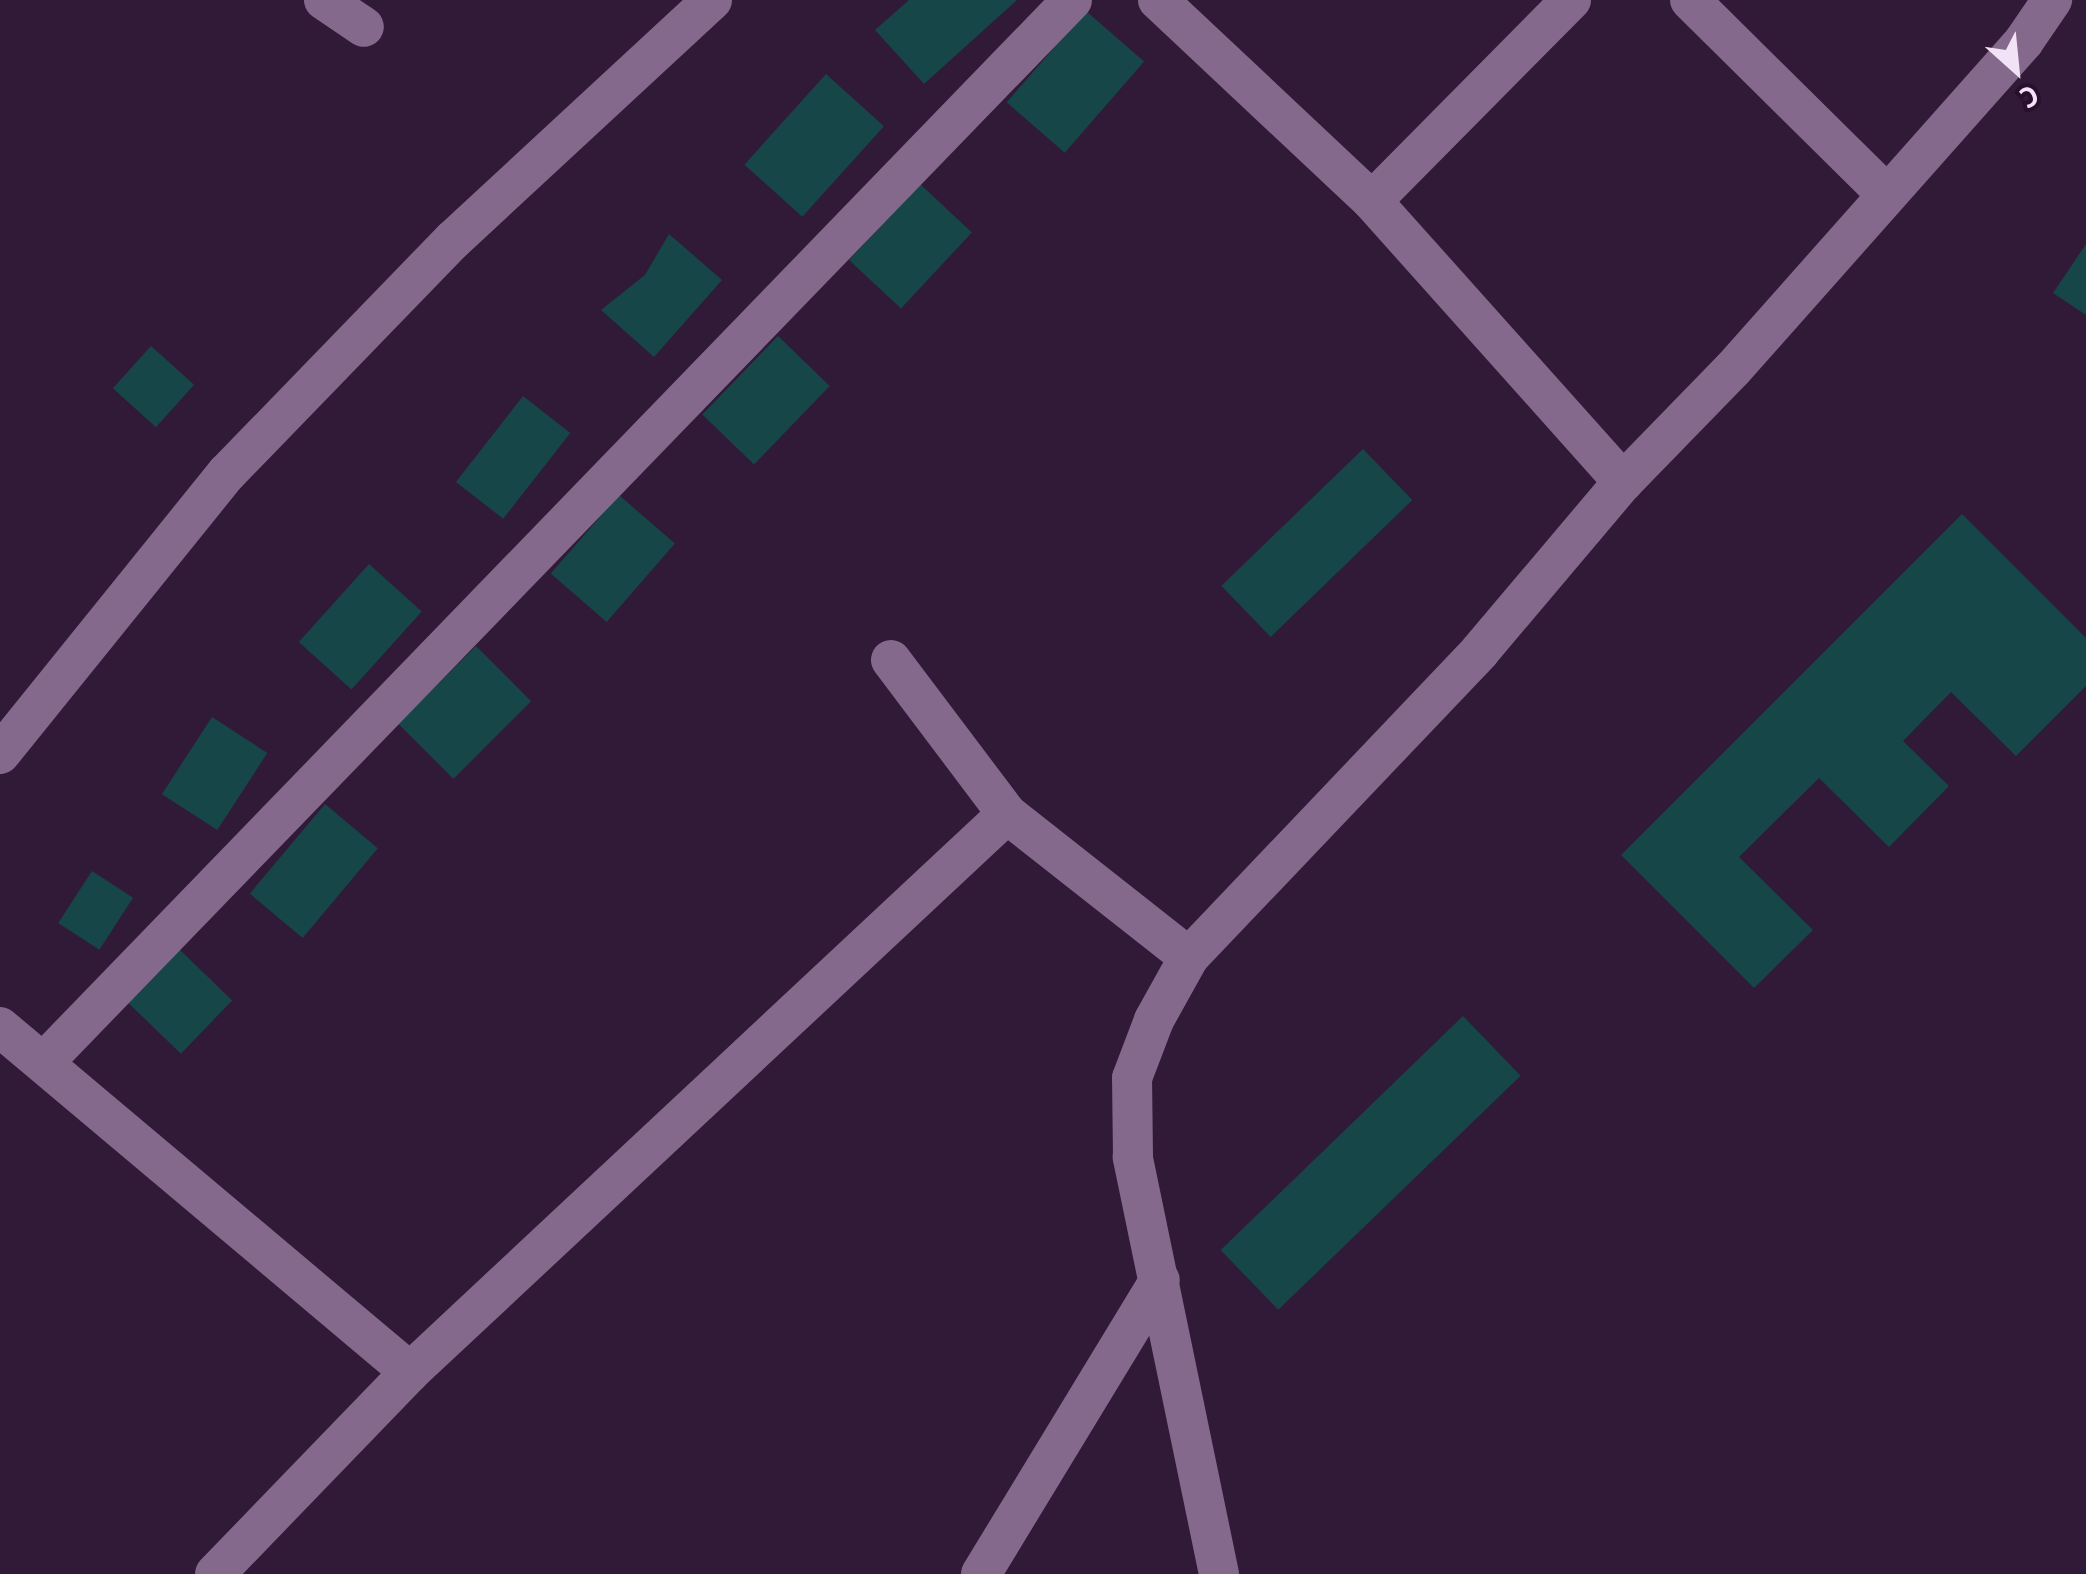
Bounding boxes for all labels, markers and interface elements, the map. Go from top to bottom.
north arrow [1966,20,2066,120]
text: С [2014,77,2045,117]

